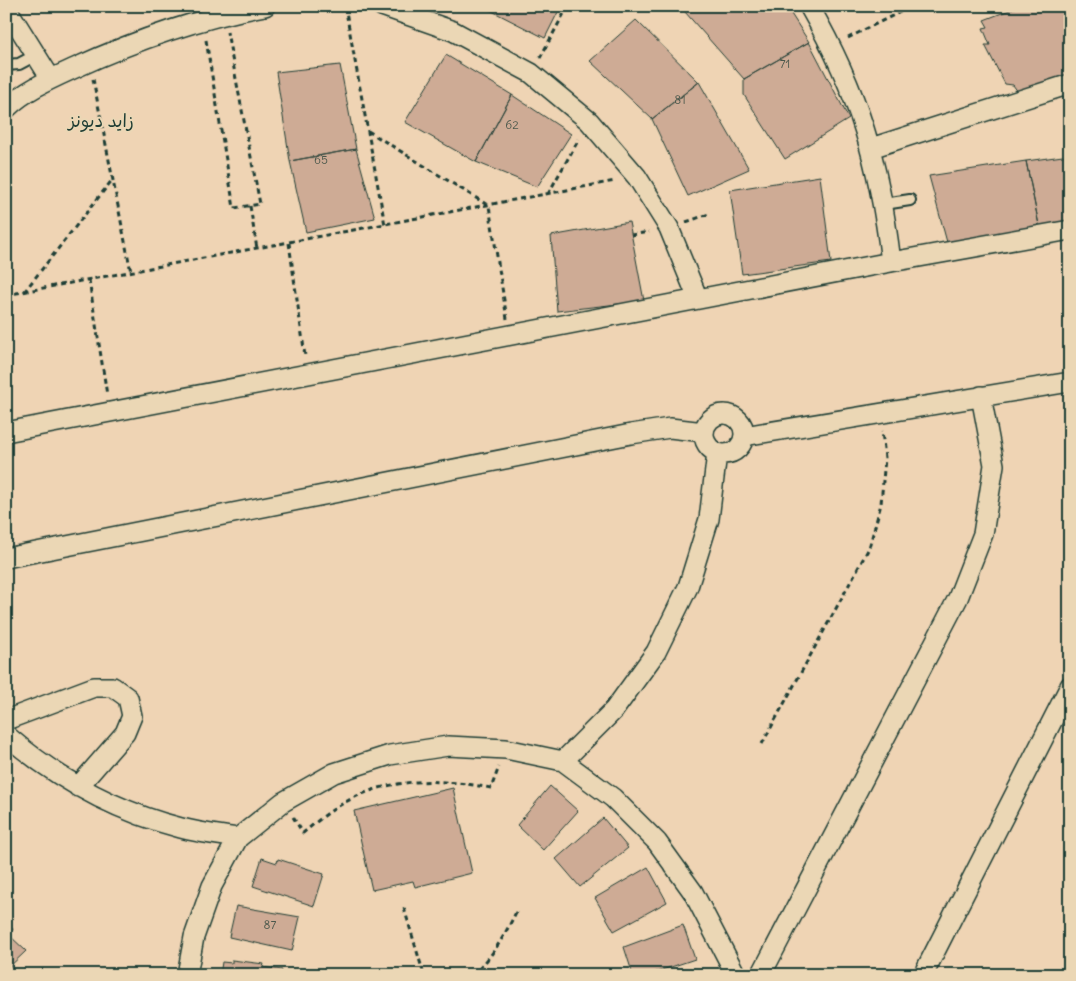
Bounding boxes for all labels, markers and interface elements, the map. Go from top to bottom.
house number: 71 [780,56,790,71]
house number: 81 [674,92,686,107]
district label: زايد ديونز [66,109,134,132]
house number: 62 [505,117,519,132]
house number: 65 [314,152,328,167]
house number: 87 [264,917,277,932]

